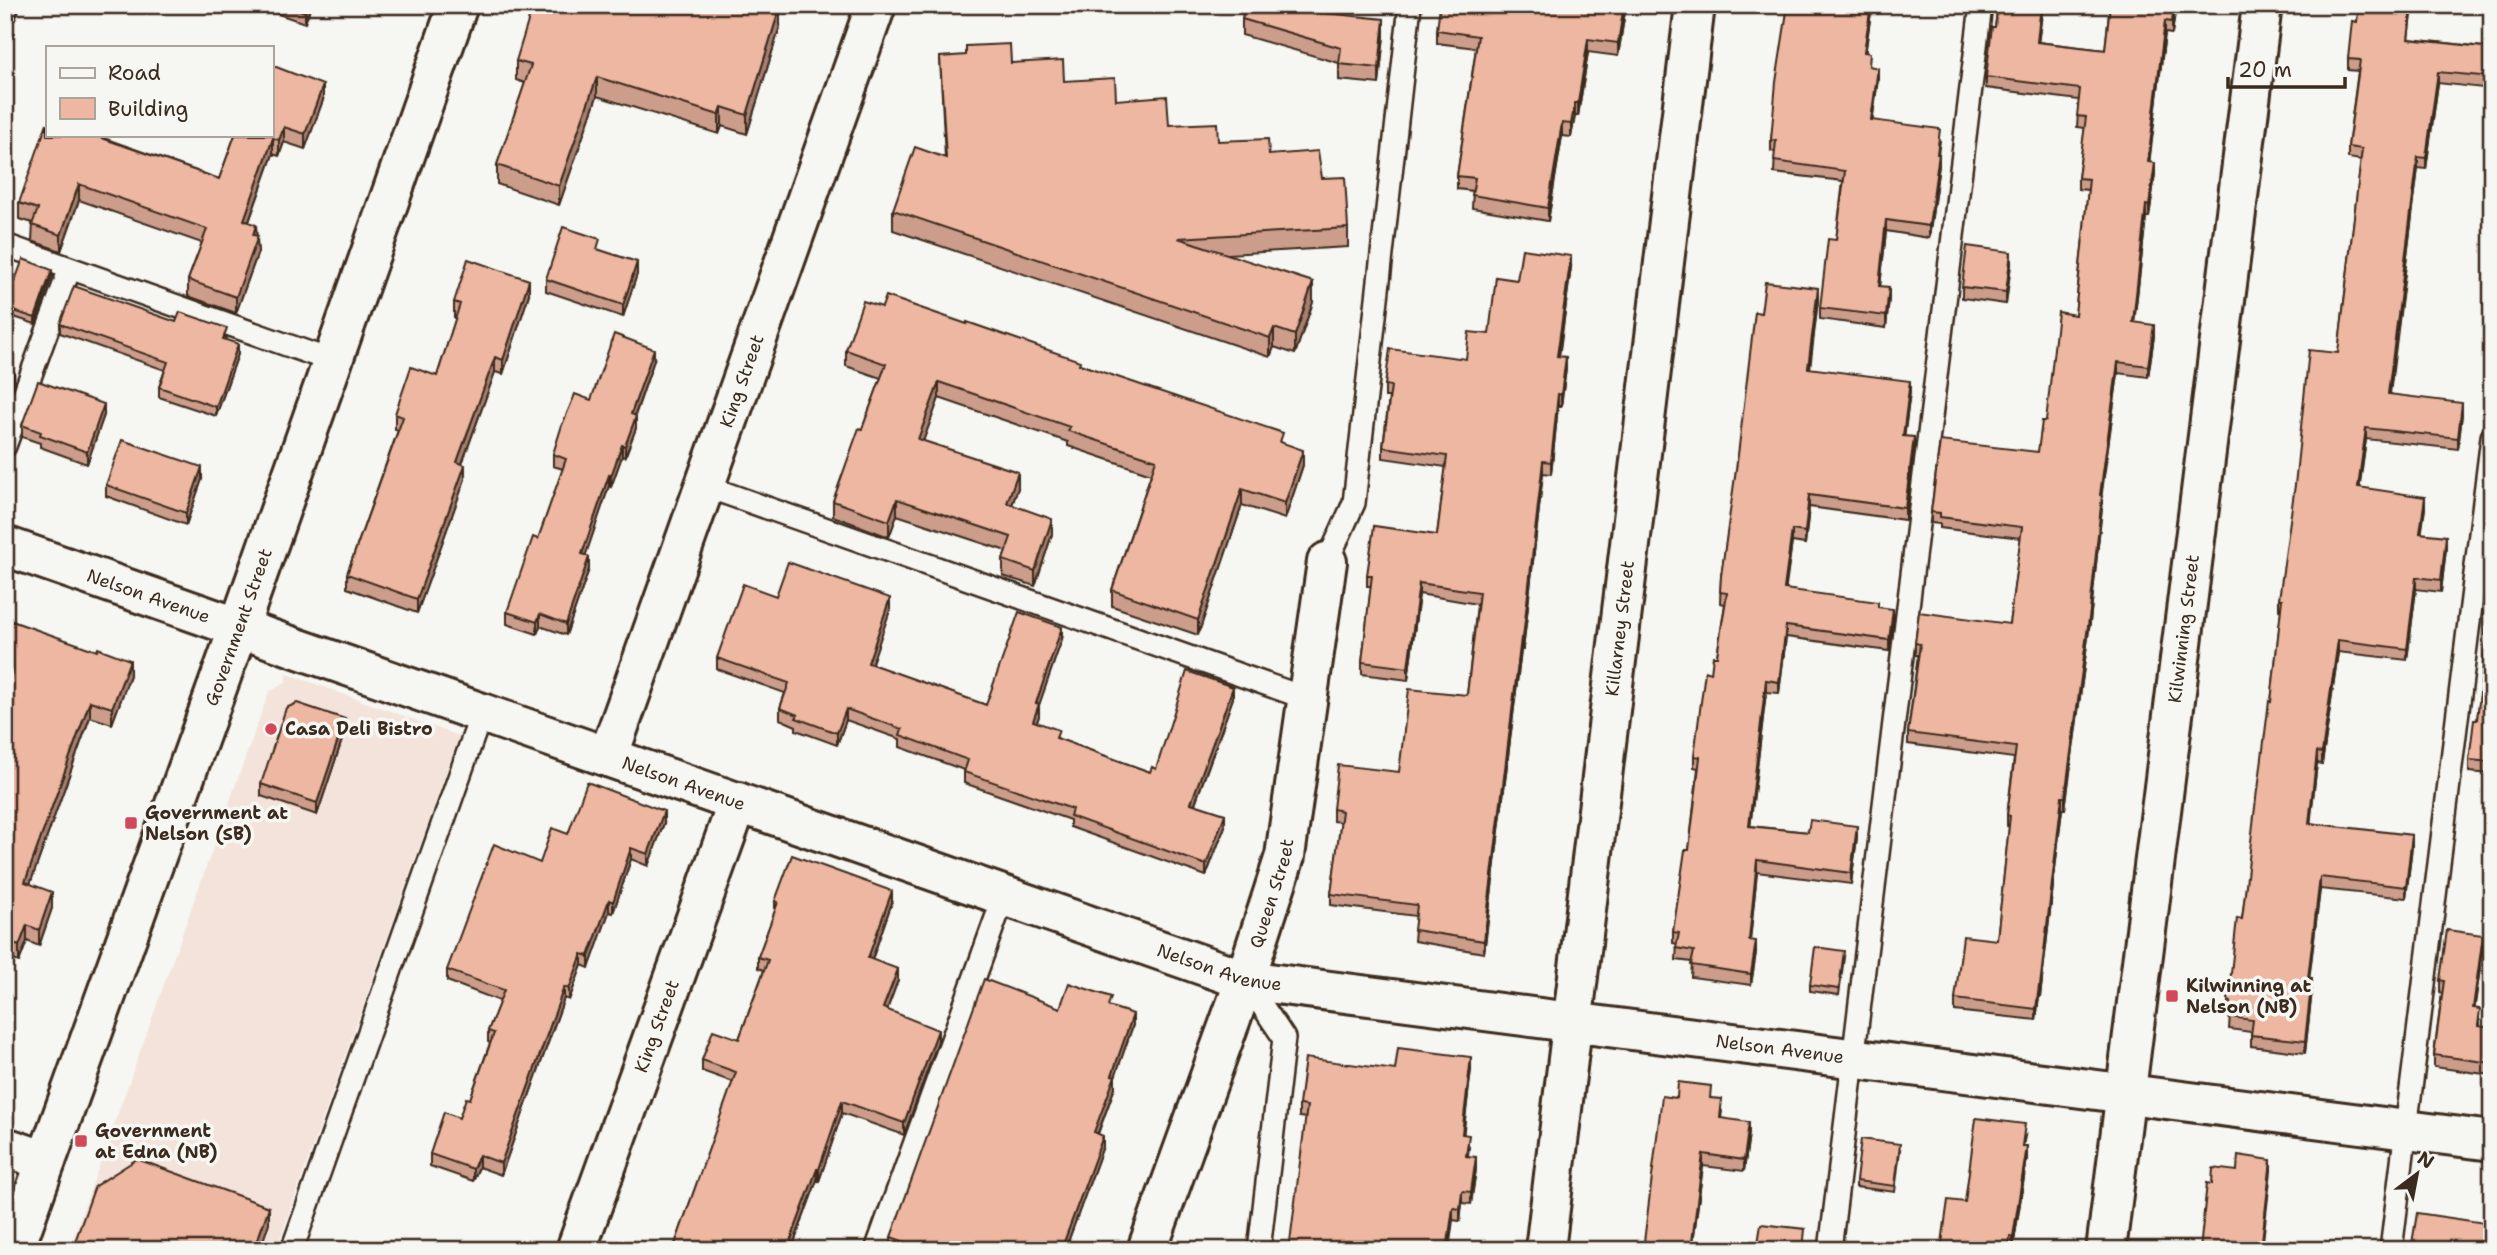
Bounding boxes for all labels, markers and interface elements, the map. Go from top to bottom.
legend [46,46,273,136]
scale bar [2228,46,2345,90]
text: 20 m [2238,56,2292,84]
text: Road [108,59,161,87]
text: Building [108,95,188,123]
street label: King Street [714,331,770,431]
street label: Government Street [199,545,278,709]
street label: Kilwinning Street [2163,553,2205,705]
street label: Killarney Street [1600,559,1640,698]
street label: Nelson Avenue [84,564,213,629]
place label: Casa Deli Bistro [285,717,433,741]
marker: Casa Deli Bistro [263,721,279,737]
street label: Nelson Avenue [619,751,749,816]
place label: Government at Nelson (SB) [145,801,288,846]
marker: Government at Nelson (SB) [123,815,139,831]
street label: Queen Street [1244,837,1299,951]
street label: Nelson Avenue [1154,938,1283,997]
place label: Kilwinning at Nelson (NB) [2186,974,2311,1019]
street label: King Street [629,976,685,1076]
marker: Kilwinning at Nelson (NB) [2164,988,2180,1004]
street label: Nelson Avenue [1714,1029,1845,1069]
place label: Government at Edna (NB) [95,1119,218,1164]
marker: Government at Edna (NB) [73,1133,89,1149]
north arrow [2382,1140,2452,1210]
text: N [2413,1145,2439,1175]

